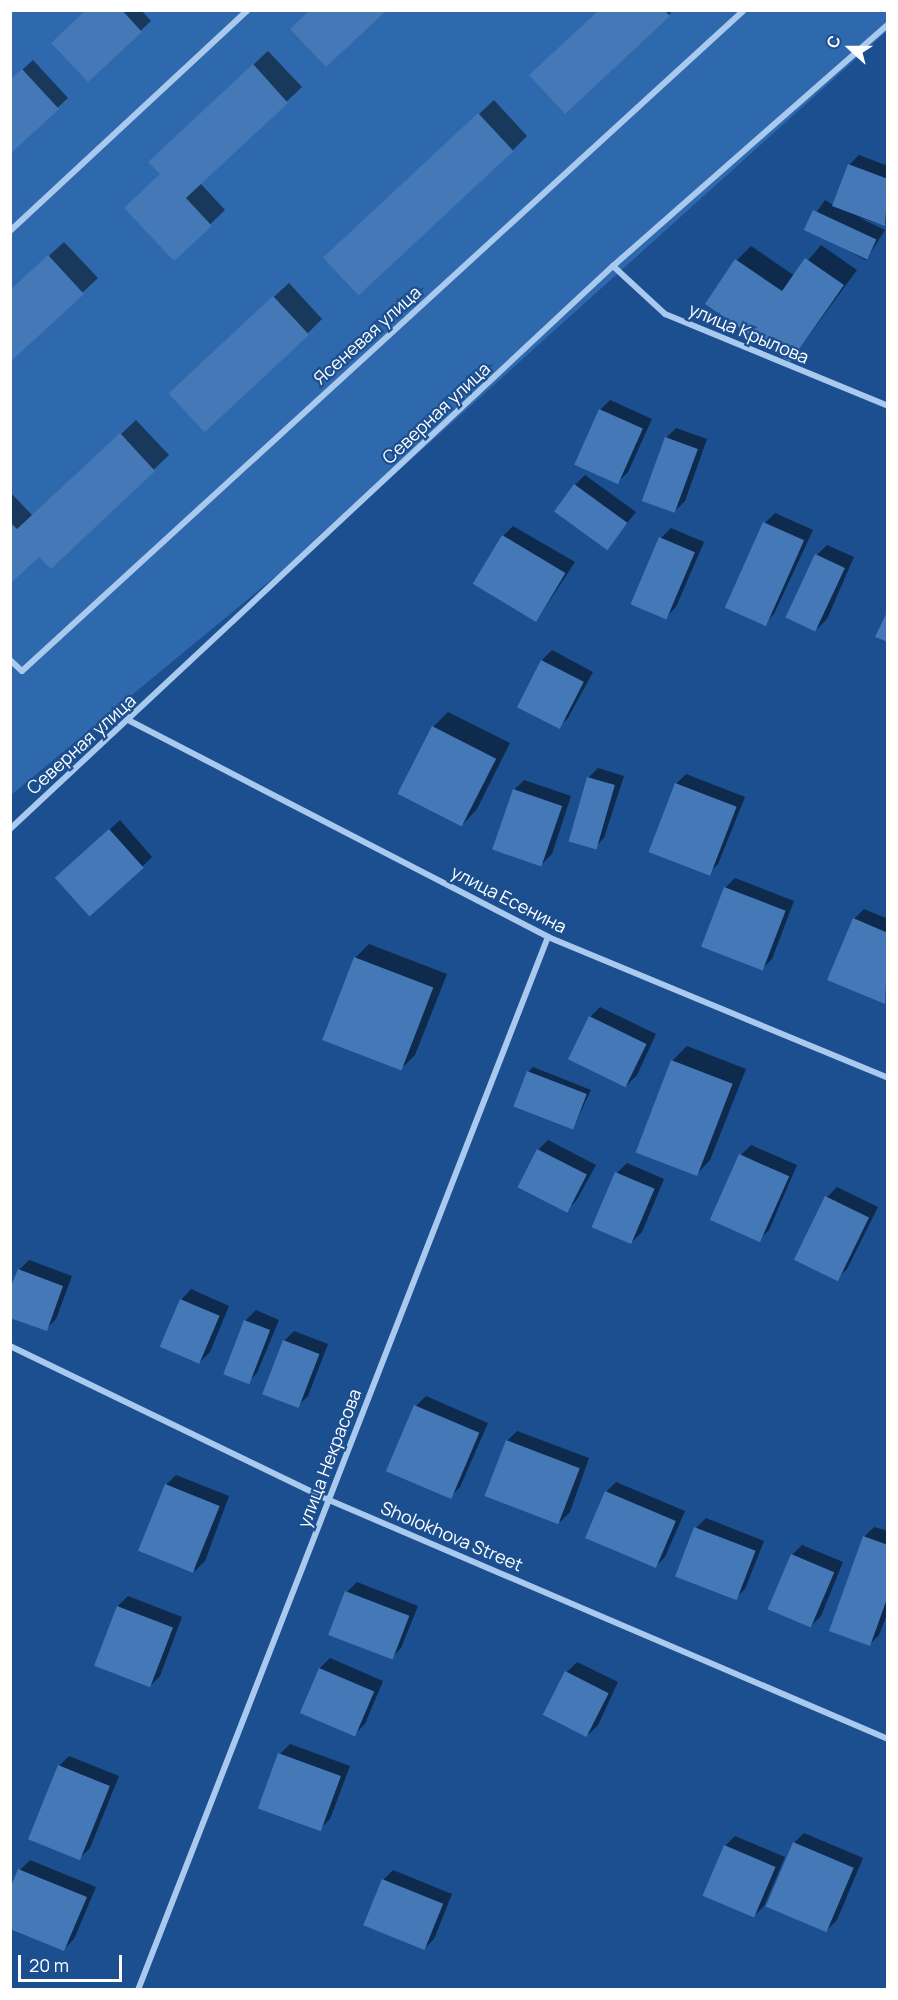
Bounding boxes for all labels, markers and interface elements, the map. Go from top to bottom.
north arrow [820,18,880,78]
text: С [821,32,846,51]
street label: Ясеневая улица [309,281,425,389]
street label: улица Крылова [686,298,812,368]
street label: Северная улица [378,358,494,468]
street label: Северная улица [22,689,140,799]
street label: улица Есенина [448,861,570,937]
street label: улица Некрасова [293,1386,365,1530]
street label: Sholokhova Street [378,1496,526,1576]
scale bar [21,1943,124,1981]
text: 20 m [29,1953,69,1977]

